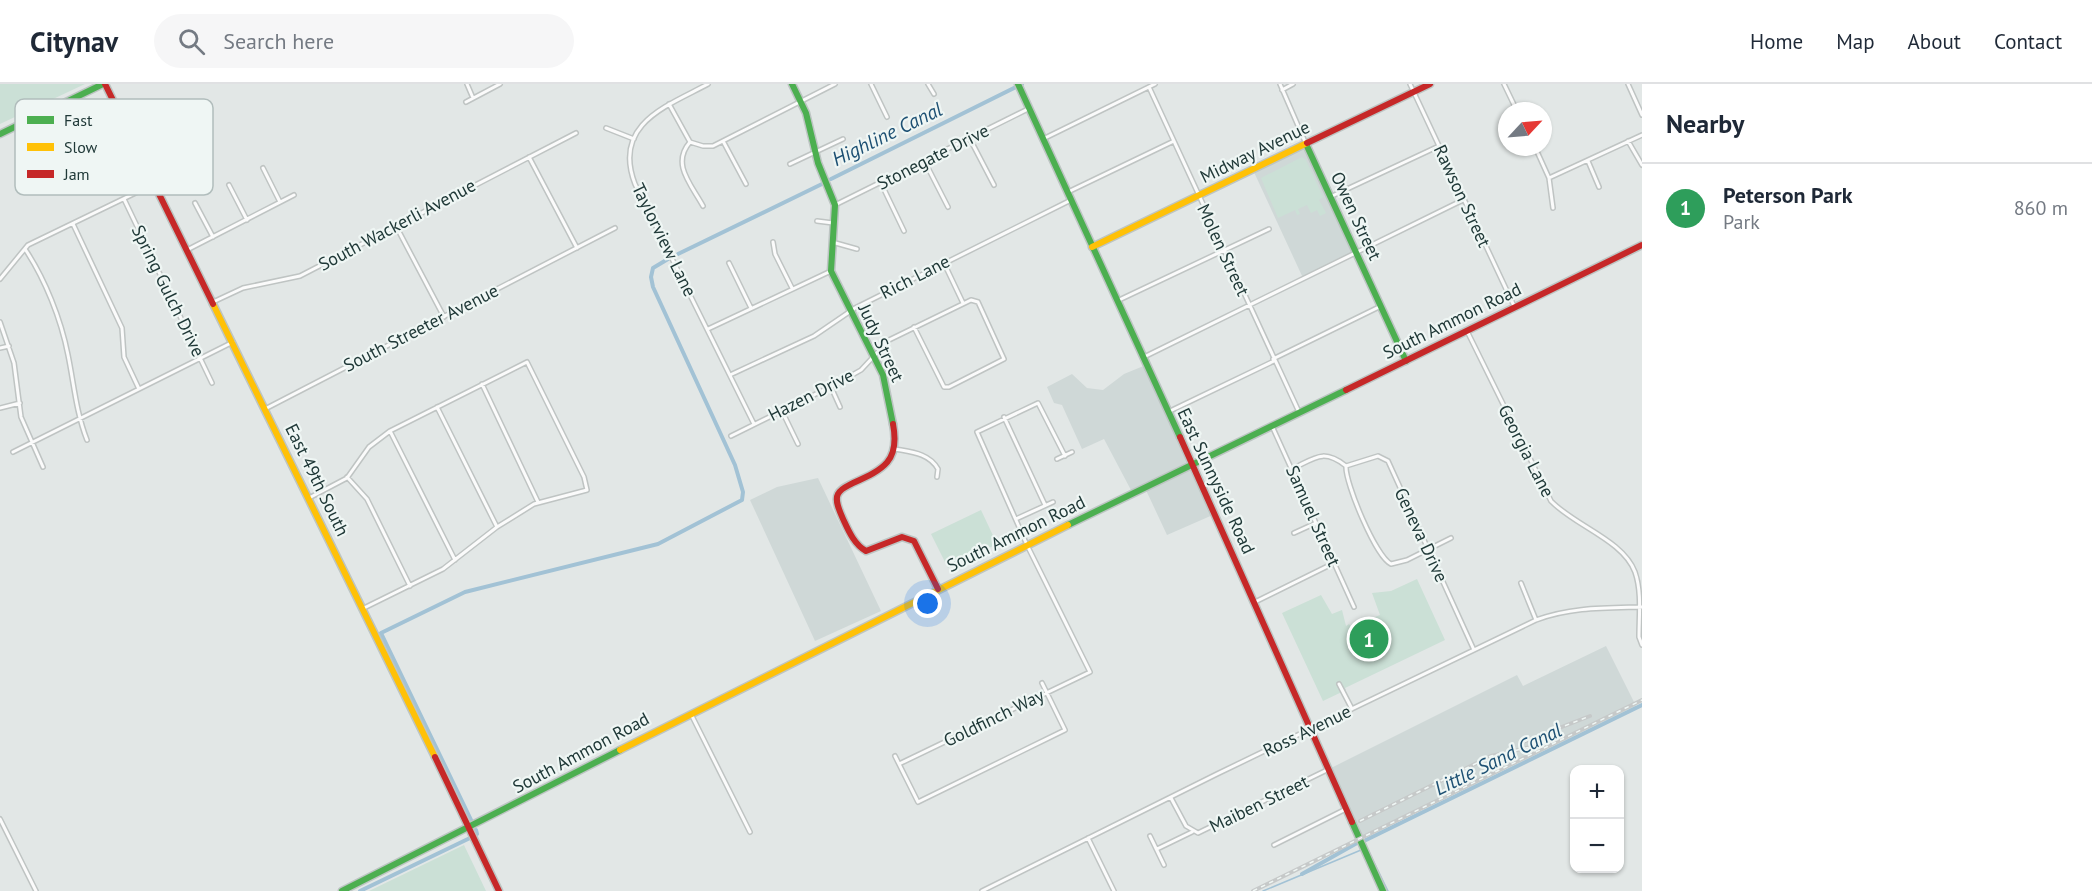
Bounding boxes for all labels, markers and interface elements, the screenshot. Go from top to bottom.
search box [154,14,574,68]
text: Citynav [30,23,118,60]
icon: search [175,25,208,58]
text: Search here [223,27,334,55]
text: Home [1750,28,1803,55]
text: Map [1836,28,1875,55]
text: About [1908,28,1961,55]
text: Contact [1994,28,2062,55]
water label: Highline Canal [828,96,947,172]
legend [15,99,213,195]
north arrow [1498,102,1552,156]
text: Nearby [1666,107,1744,140]
text: Fast [64,110,93,130]
street label: Midway Avenue [1196,115,1313,188]
street label: Stonegate Drive [873,118,993,195]
text: Slow [64,137,98,157]
street label: Rawson Street [1429,141,1496,251]
text: Jam [63,164,90,184]
street label: Owen Street [1326,168,1387,264]
street label: South Wackerli Avenue [314,173,479,276]
street label: Taylorview Lane [627,179,702,300]
text: Peterson Park [1723,181,1852,209]
text: 1 [1680,195,1691,221]
text: 860 m [2014,195,2068,221]
street label: Molen Street [1192,200,1255,299]
text: Park [1723,209,1760,235]
street label: Spring Gulch Drive [127,221,210,360]
street label: Rich Lane [876,249,953,304]
street label: South Ammon Road [1379,277,1525,364]
street label: South Streeter Avenue [339,278,502,377]
street label: Judy Street [853,299,909,385]
street label: Hazen Drive [764,363,857,426]
street label: Georgia Lane [1493,401,1560,501]
street label: East Sunnyside Road [1173,404,1260,557]
street label: East 49th South [280,420,355,540]
street label: Samuel Street [1281,462,1346,570]
street label: Geneva Drive [1390,484,1453,586]
street label: South Ammon Road [943,490,1089,577]
your location [913,589,942,618]
pin: 1 [1350,616,1388,662]
street label: Goldfinch Way [940,683,1048,752]
street label: Ross Avenue [1259,699,1355,762]
street label: South Ammon Road [509,707,653,798]
water label: Little Sand Canal [1430,717,1567,801]
map controls [1570,765,1624,873]
button: + [1570,765,1624,819]
street label: Maiben Street [1205,770,1312,837]
button: − [1570,819,1624,873]

